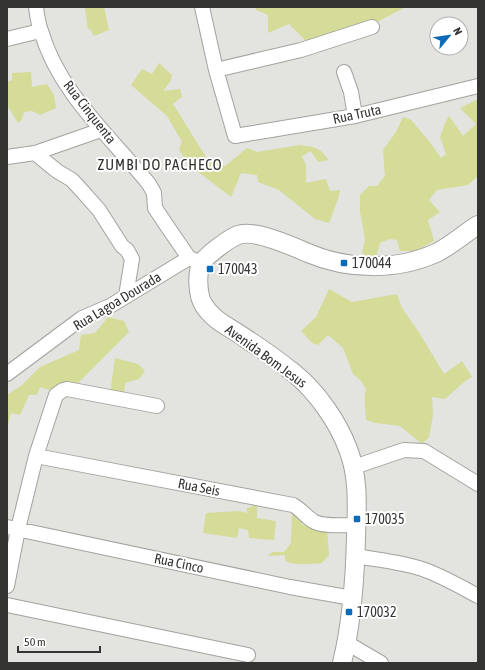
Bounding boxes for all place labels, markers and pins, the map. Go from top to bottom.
place label: 170044 [352,255,392,271]
marker: 170044 [339,258,349,268]
place label: 170043 [218,261,257,277]
marker: 170043 [205,264,215,274]
place label: 170035 [365,511,404,527]
marker: 170035 [352,514,362,524]
place label: 170032 [357,604,396,620]
marker: 170032 [344,607,354,617]

